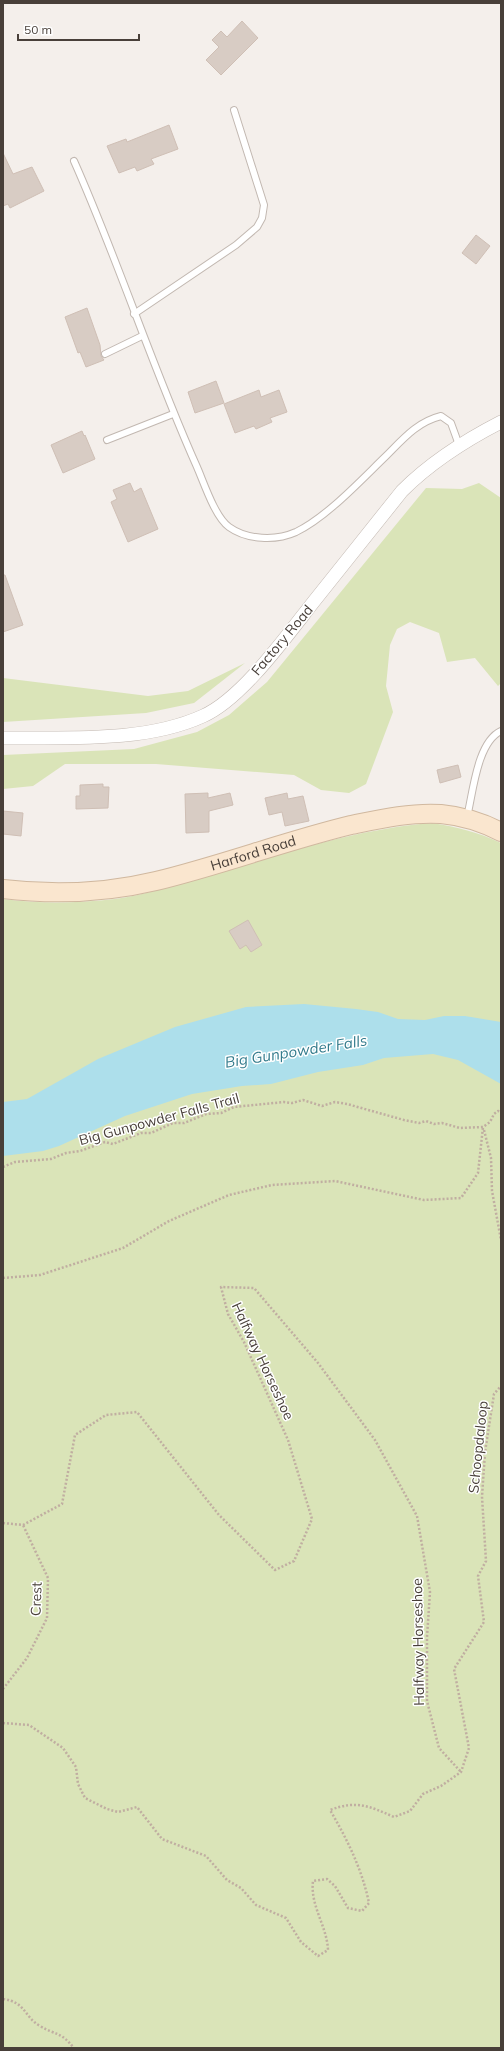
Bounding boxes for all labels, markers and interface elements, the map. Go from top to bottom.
scale bar [18,16,139,42]
text: 50 m [24,22,52,37]
street label: Factory Road [247,601,317,679]
street label: Harford Road [208,832,298,875]
water label: Big Gunpowder Falls [224,1030,368,1072]
street label: Big Gunpowder Falls Trail [77,1089,241,1149]
street label: Halfway Horseshoe [228,1299,298,1423]
street label: Schoopdaloop [464,1400,492,1494]
street label: Halfway Horseshoe [408,1578,428,1706]
street label: Crest [26,1582,46,1616]

